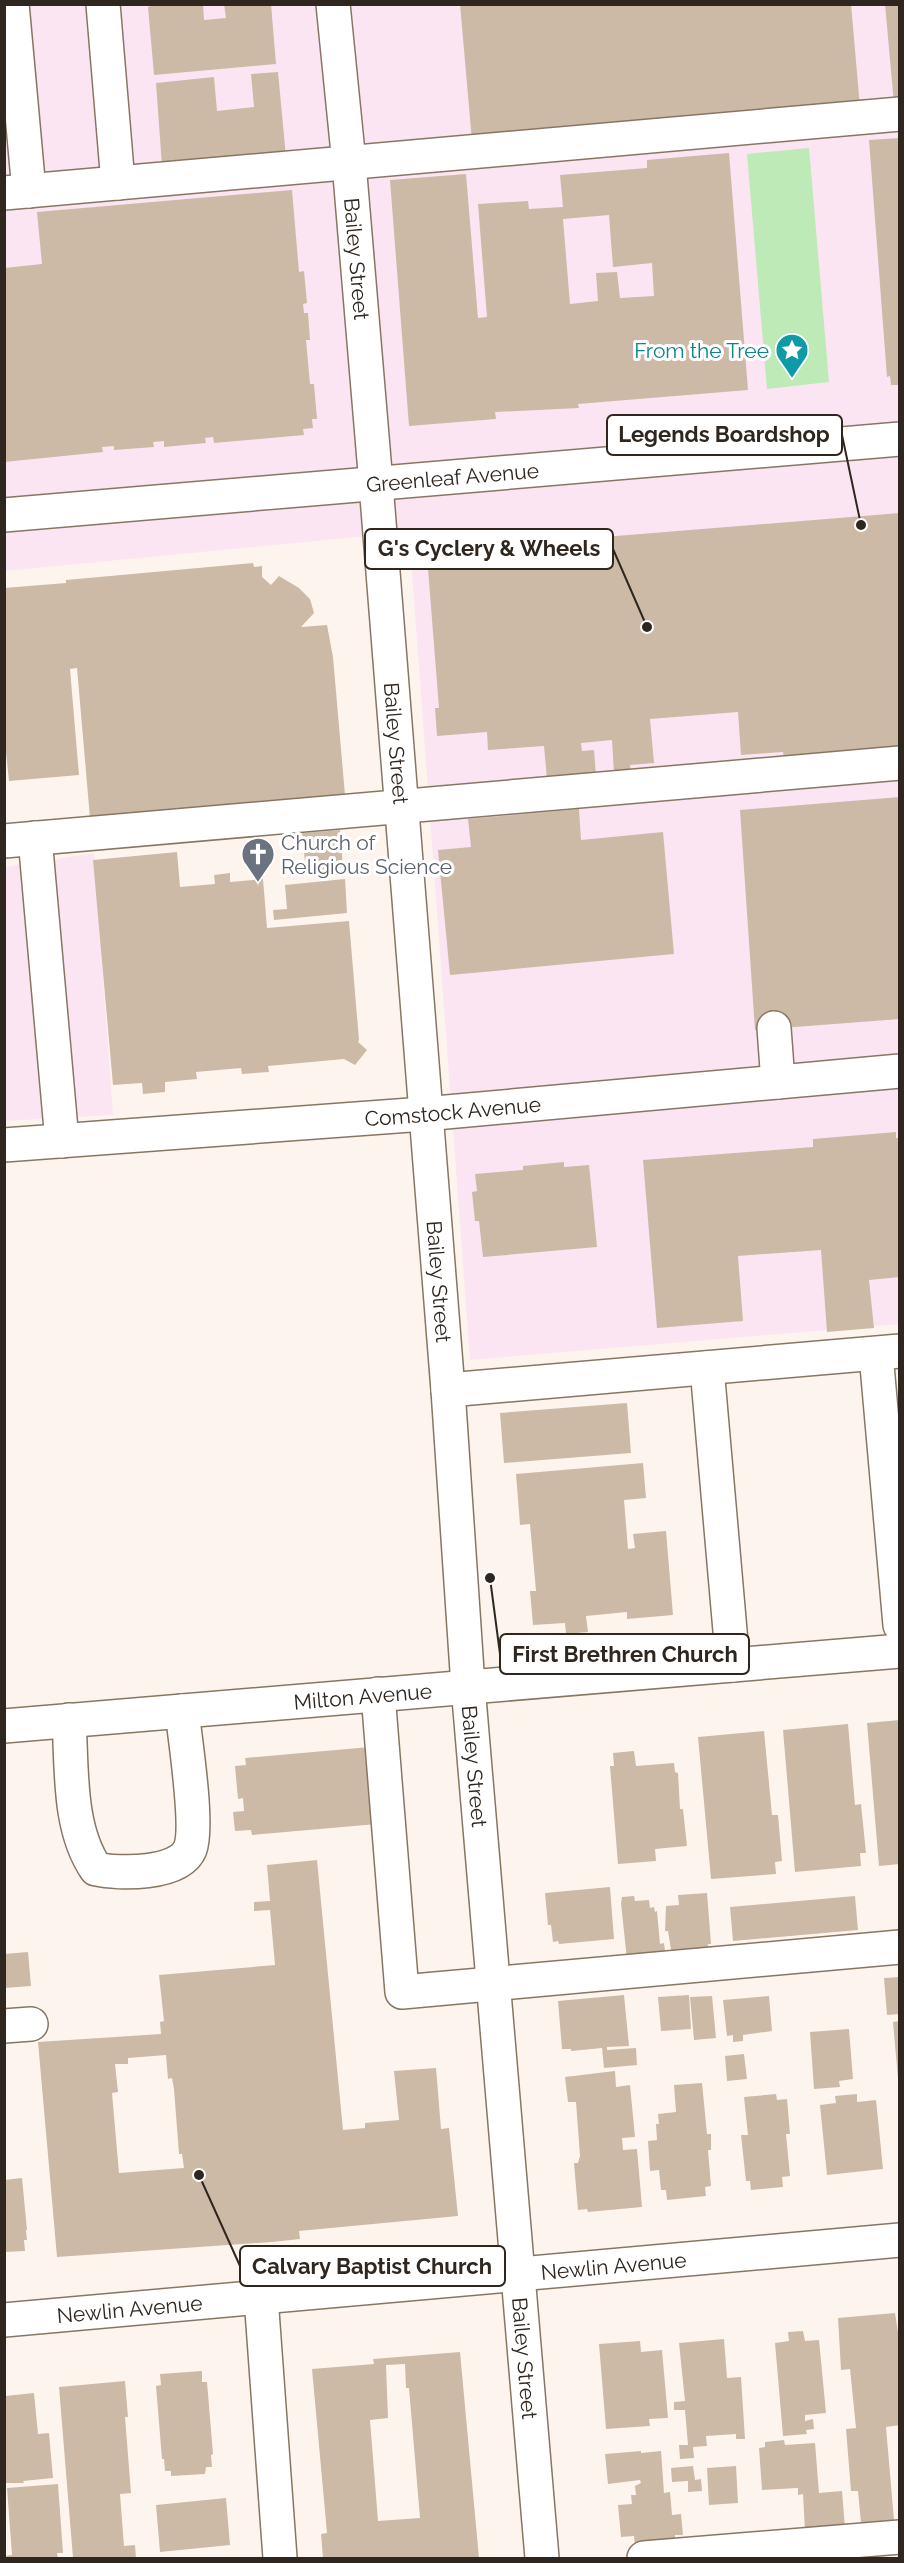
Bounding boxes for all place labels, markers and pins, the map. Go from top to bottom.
place icon: From the Tree [774,332,810,379]
place label: From the Tree [634,338,769,363]
callout: Legends Boardshop [607,415,842,455]
callout: G's Cyclery & Wheels [365,529,613,569]
place label: Church of Religious Science [281,830,452,879]
church icon: Church of Religious Science [240,836,276,883]
callout: First Brethren Church [500,1634,749,1674]
callout: Calvary Baptist Church [240,2246,505,2286]

